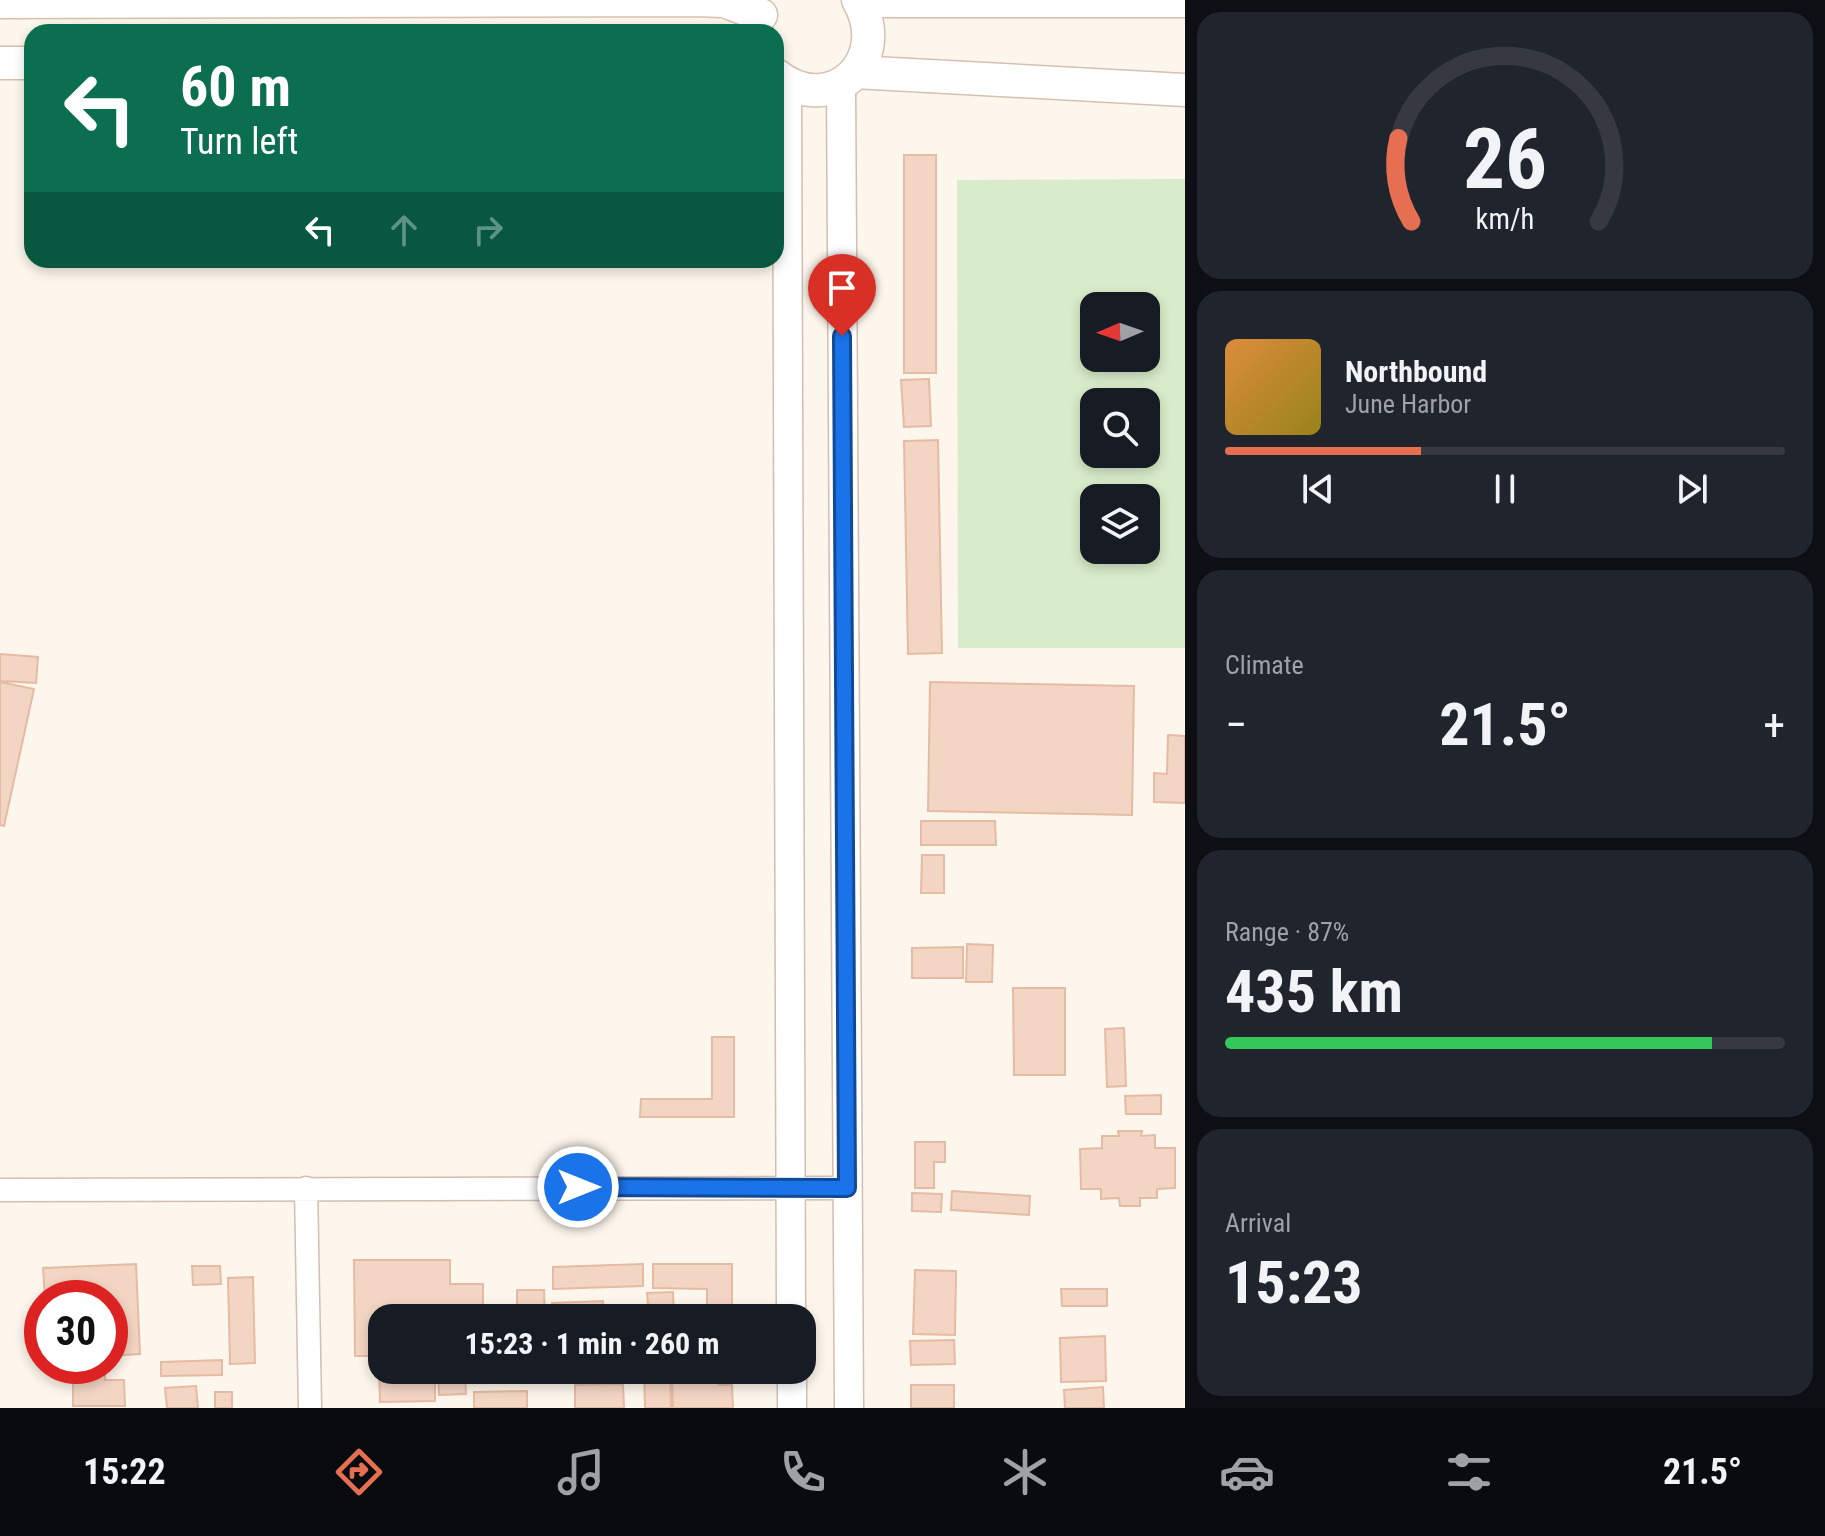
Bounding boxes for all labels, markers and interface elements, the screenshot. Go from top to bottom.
text: 60 m [180,54,291,120]
icon: left [48,56,152,160]
text: 26 [1463,110,1547,207]
text: Turn left [180,121,298,163]
text: km/h [1476,202,1534,236]
icon: left [298,208,342,252]
icon: ahead [382,208,426,252]
icon: right [466,208,510,252]
pin [808,254,876,336]
icon: arrive [820,266,864,310]
north arrow [1080,292,1160,372]
map controls [1080,292,1160,564]
text: Northbound [1345,354,1487,389]
button: search [1080,388,1160,468]
text: June Harbor [1345,389,1471,419]
icon: previous [1296,467,1340,511]
icon: pause [1483,467,1527,511]
icon: next [1670,467,1714,511]
button: layers [1080,484,1160,564]
text: Climate [1225,650,1304,680]
text: 21.5° [1439,689,1571,760]
text: − [1225,699,1247,751]
text: + [1763,699,1785,751]
text: Range · 87% [1225,917,1349,947]
text: 435 km [1225,956,1403,1027]
position arrow [536,1145,620,1229]
text: Arrival [1225,1208,1291,1238]
text: 15:23 [1225,1247,1363,1318]
speed limit sign: 30 [24,1280,128,1384]
text: 15:23 · 1 min · 260 m [465,1326,719,1361]
icon: directions [331,1444,387,1500]
icon: music [553,1444,609,1500]
icon: phone [775,1444,831,1500]
icon: climate [997,1444,1053,1500]
icon: car [1219,1444,1275,1500]
icon: filters [1441,1444,1497,1500]
text: 15:22 [83,1451,166,1493]
text: 21.5° [1663,1451,1742,1493]

